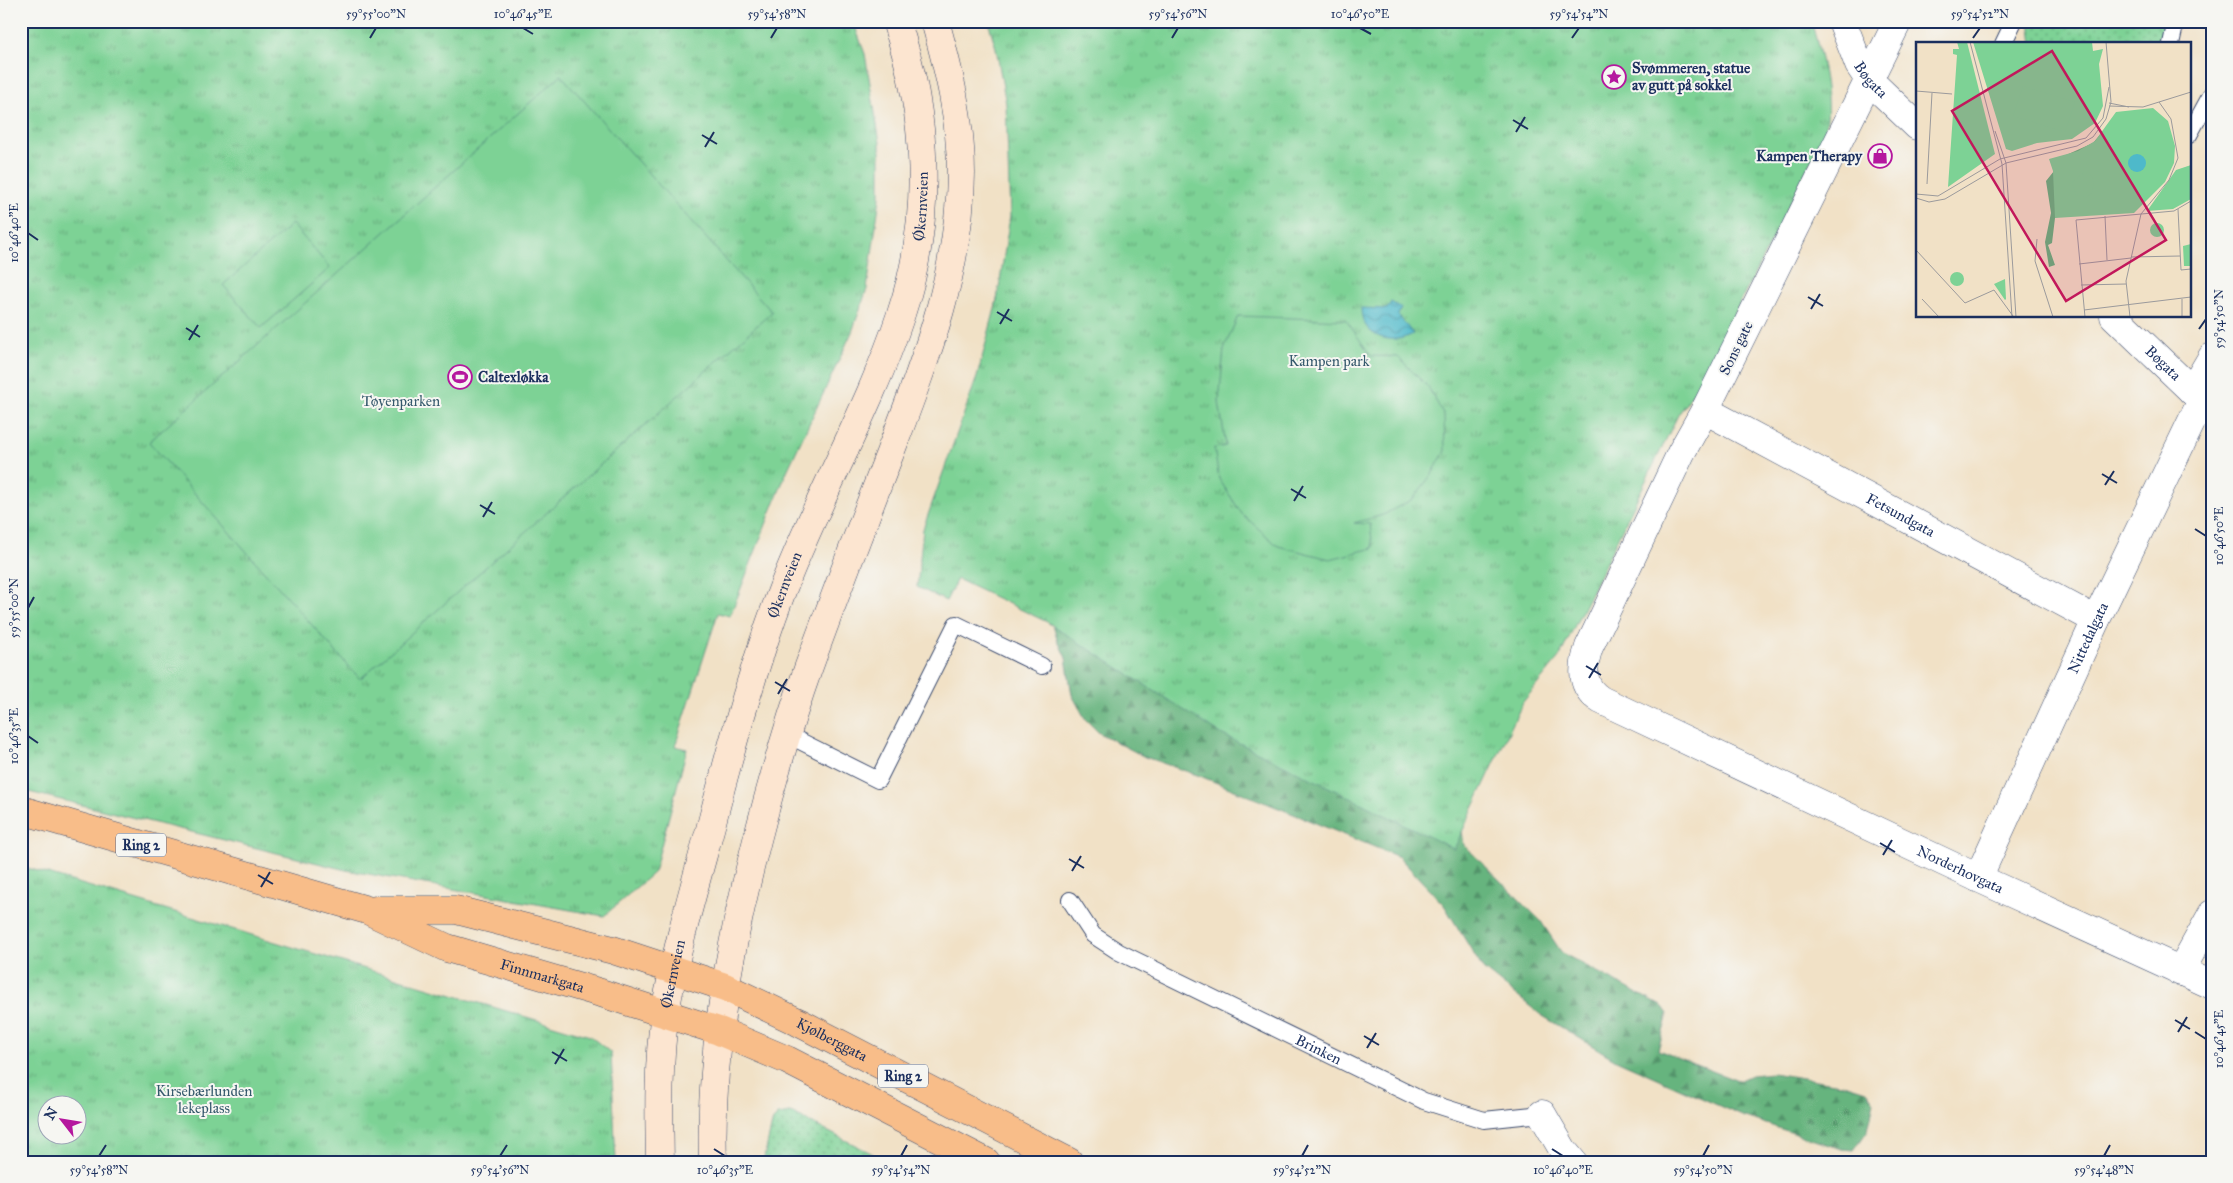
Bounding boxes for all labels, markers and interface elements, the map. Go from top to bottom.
text: 59°55'00"N [346,7,406,21]
text: 10°46'45"E [494,7,553,21]
text: 59°54'58"N [747,7,807,21]
text: 59°54'56"N [1149,7,1207,21]
text: 10°46'50"E [1331,7,1390,21]
text: 59°54'54"N [1549,7,1609,21]
text: 59°54'52"N [1951,7,2009,21]
inset map [1916,42,2190,318]
street label: Bøgata [1850,58,1892,102]
place label: Svømmeren, statue av gutt på sokkel [1632,59,1751,95]
place icon: Svømmeren, statue av gutt på sokkel [1601,64,1627,90]
shop icon: Kampen Therapy [1867,143,1893,169]
place label: Kampen Therapy [1756,147,1863,166]
street label: Økernveien [909,172,932,242]
text: 10°46'40"E [7,203,21,263]
text: 59°54'50"N [2212,289,2226,349]
street label: Sons gate [1715,318,1757,378]
street label: Bøgata [2141,342,2185,385]
park label: Kampen park [1289,352,1370,370]
sports icon: Caltexløkka [447,364,473,390]
place label: Caltexløkka [478,368,549,386]
park label: Tøyenparken [362,392,440,410]
street label: Fetsundgata [1863,489,1939,541]
text: 10°46'50"E [2212,506,2226,565]
street label: Økernveien [764,549,806,621]
text: 59°55'00"N [7,578,21,638]
street label: Nittedalgata [2064,599,2112,676]
text: 10°46'35"E [7,707,21,764]
road number: Ring 2 [116,834,166,856]
street label: Norderhovgata [1914,842,2007,898]
street label: Økernveien [657,938,689,1010]
street label: Finnmarkgata [498,955,587,997]
text: 10°46'45"E [2212,1009,2226,1068]
street label: Kjølberggata [793,1014,871,1065]
street label: Brinken [1293,1031,1344,1068]
road number: Ring 2 [878,1064,928,1088]
park label: Kirsebærlunden lekeplass [156,1082,252,1117]
north arrow [38,1096,88,1146]
text: N [41,1104,62,1123]
text: 59°54'58"N [69,1163,129,1177]
text: 59°54'56"N [471,1163,529,1177]
text: 10°46'35"E [697,1163,754,1177]
text: 59°54'54"N [871,1163,931,1177]
text: 59°54'52"N [1273,1163,1331,1177]
text: 10°46'40"E [1533,1163,1593,1177]
text: 59°54'50"N [1673,1163,1733,1177]
text: 59°54'48"N [2074,1163,2134,1177]

